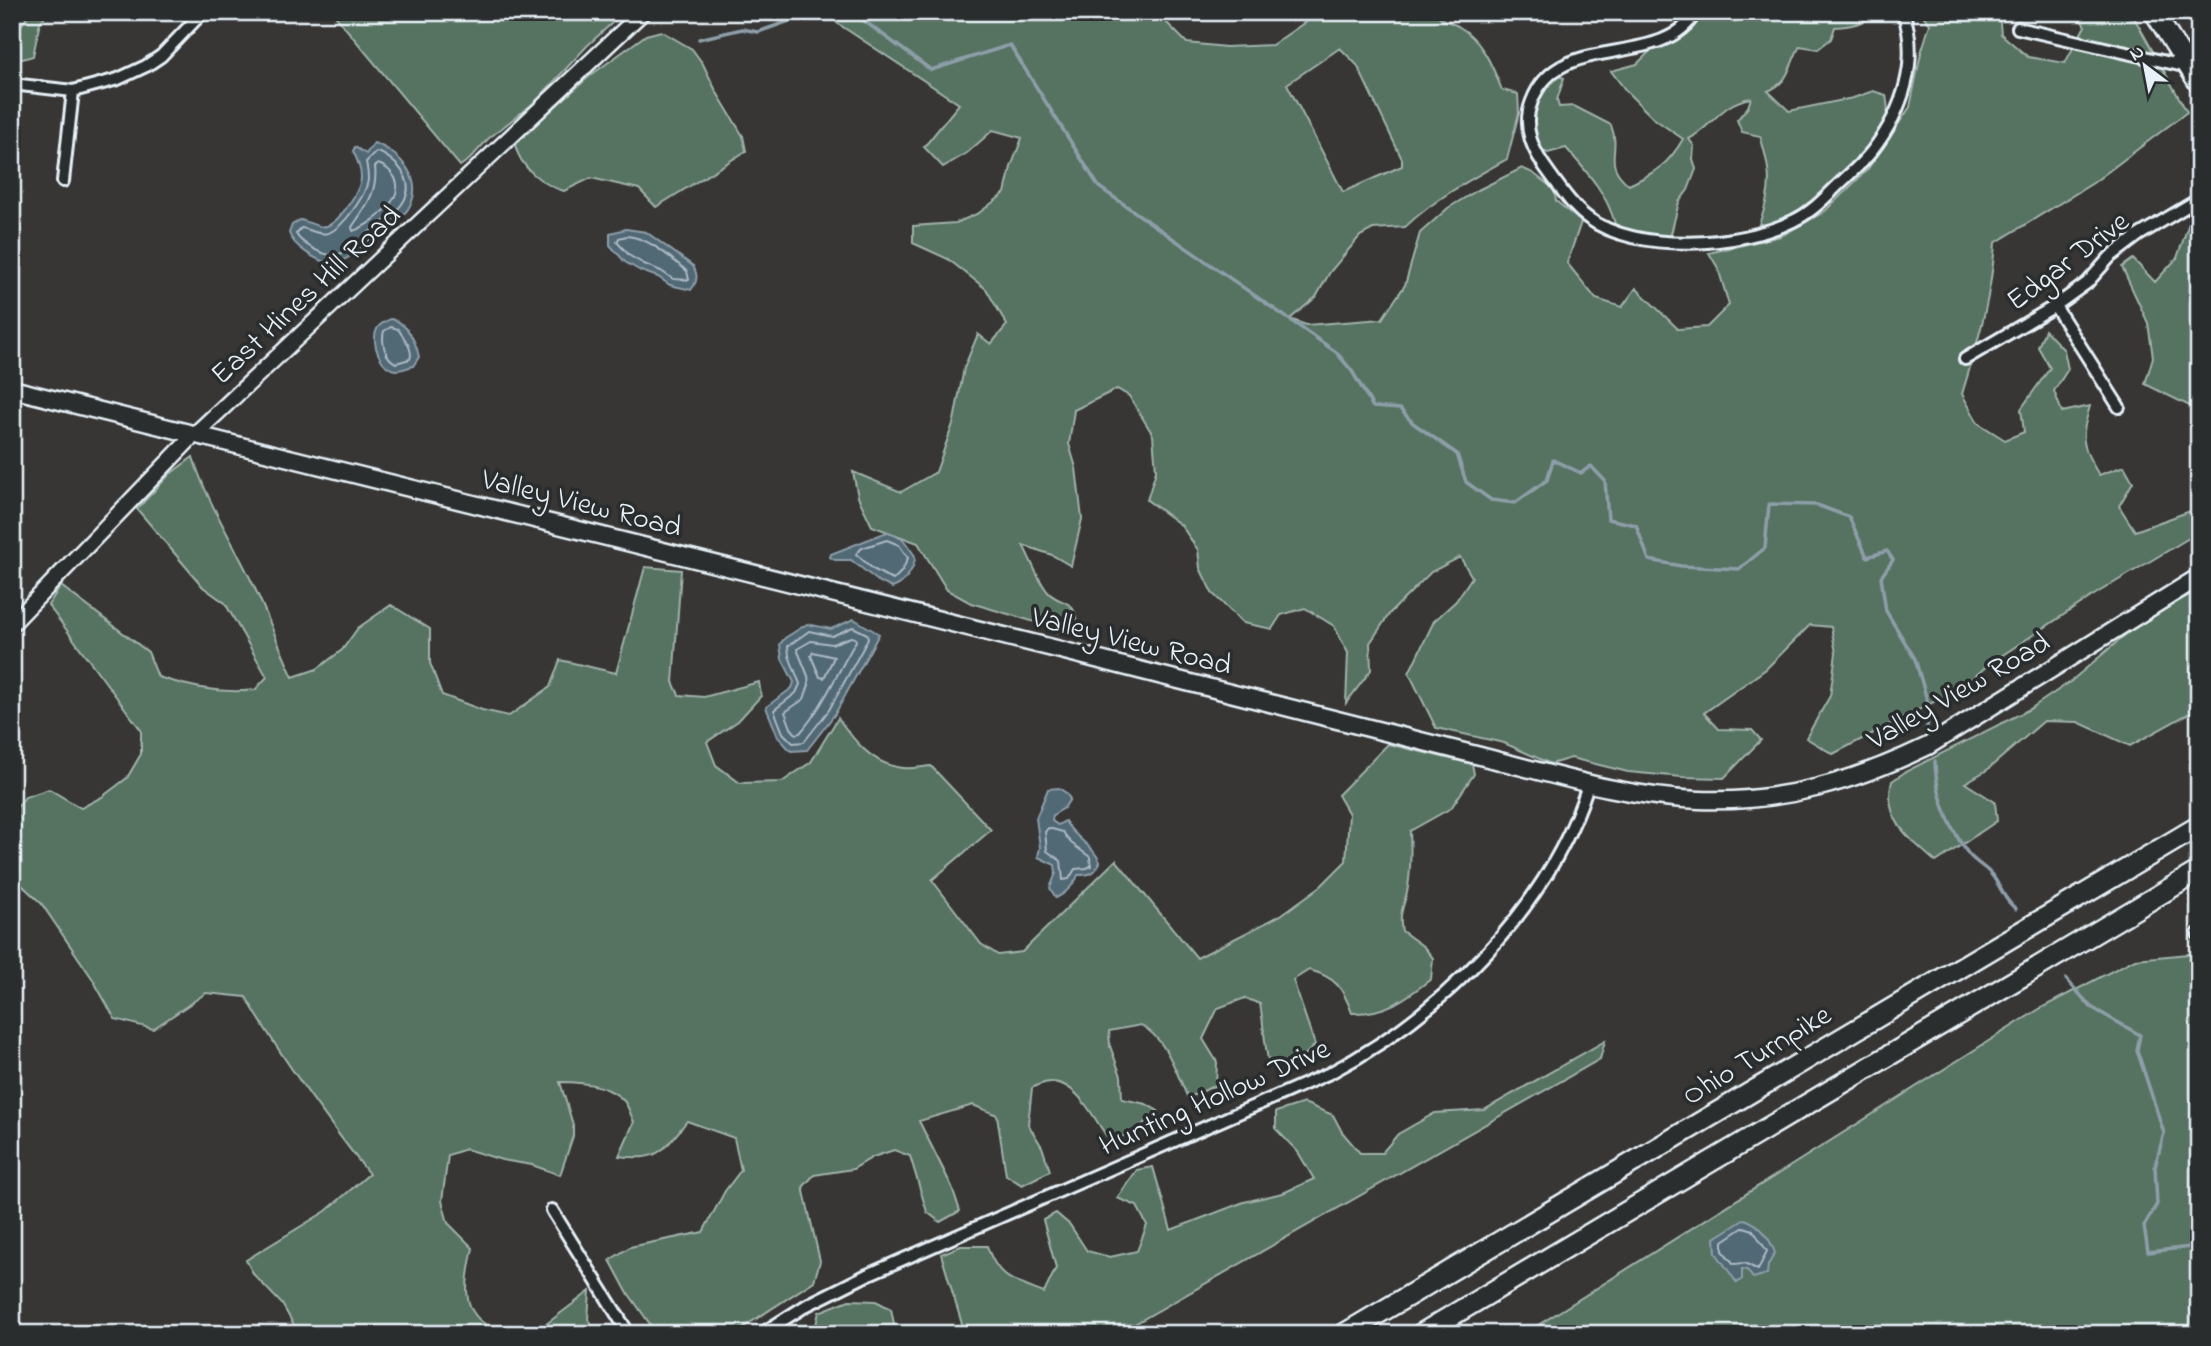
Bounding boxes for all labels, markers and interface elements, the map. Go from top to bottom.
north arrow [2110,32,2180,102]
text: N [2125,39,2150,69]
street label: East Hines Hill Road [202,196,412,396]
street label: Edgar Drive [1998,201,2140,323]
street label: Valley View Road [476,459,686,551]
street label: Valley View Road [1026,597,1236,689]
street label: Valley View Road [1859,622,2059,763]
street label: Ohio Turnpike [1675,994,1841,1119]
street label: Hunting Hollow Drive [1093,1028,1338,1169]

